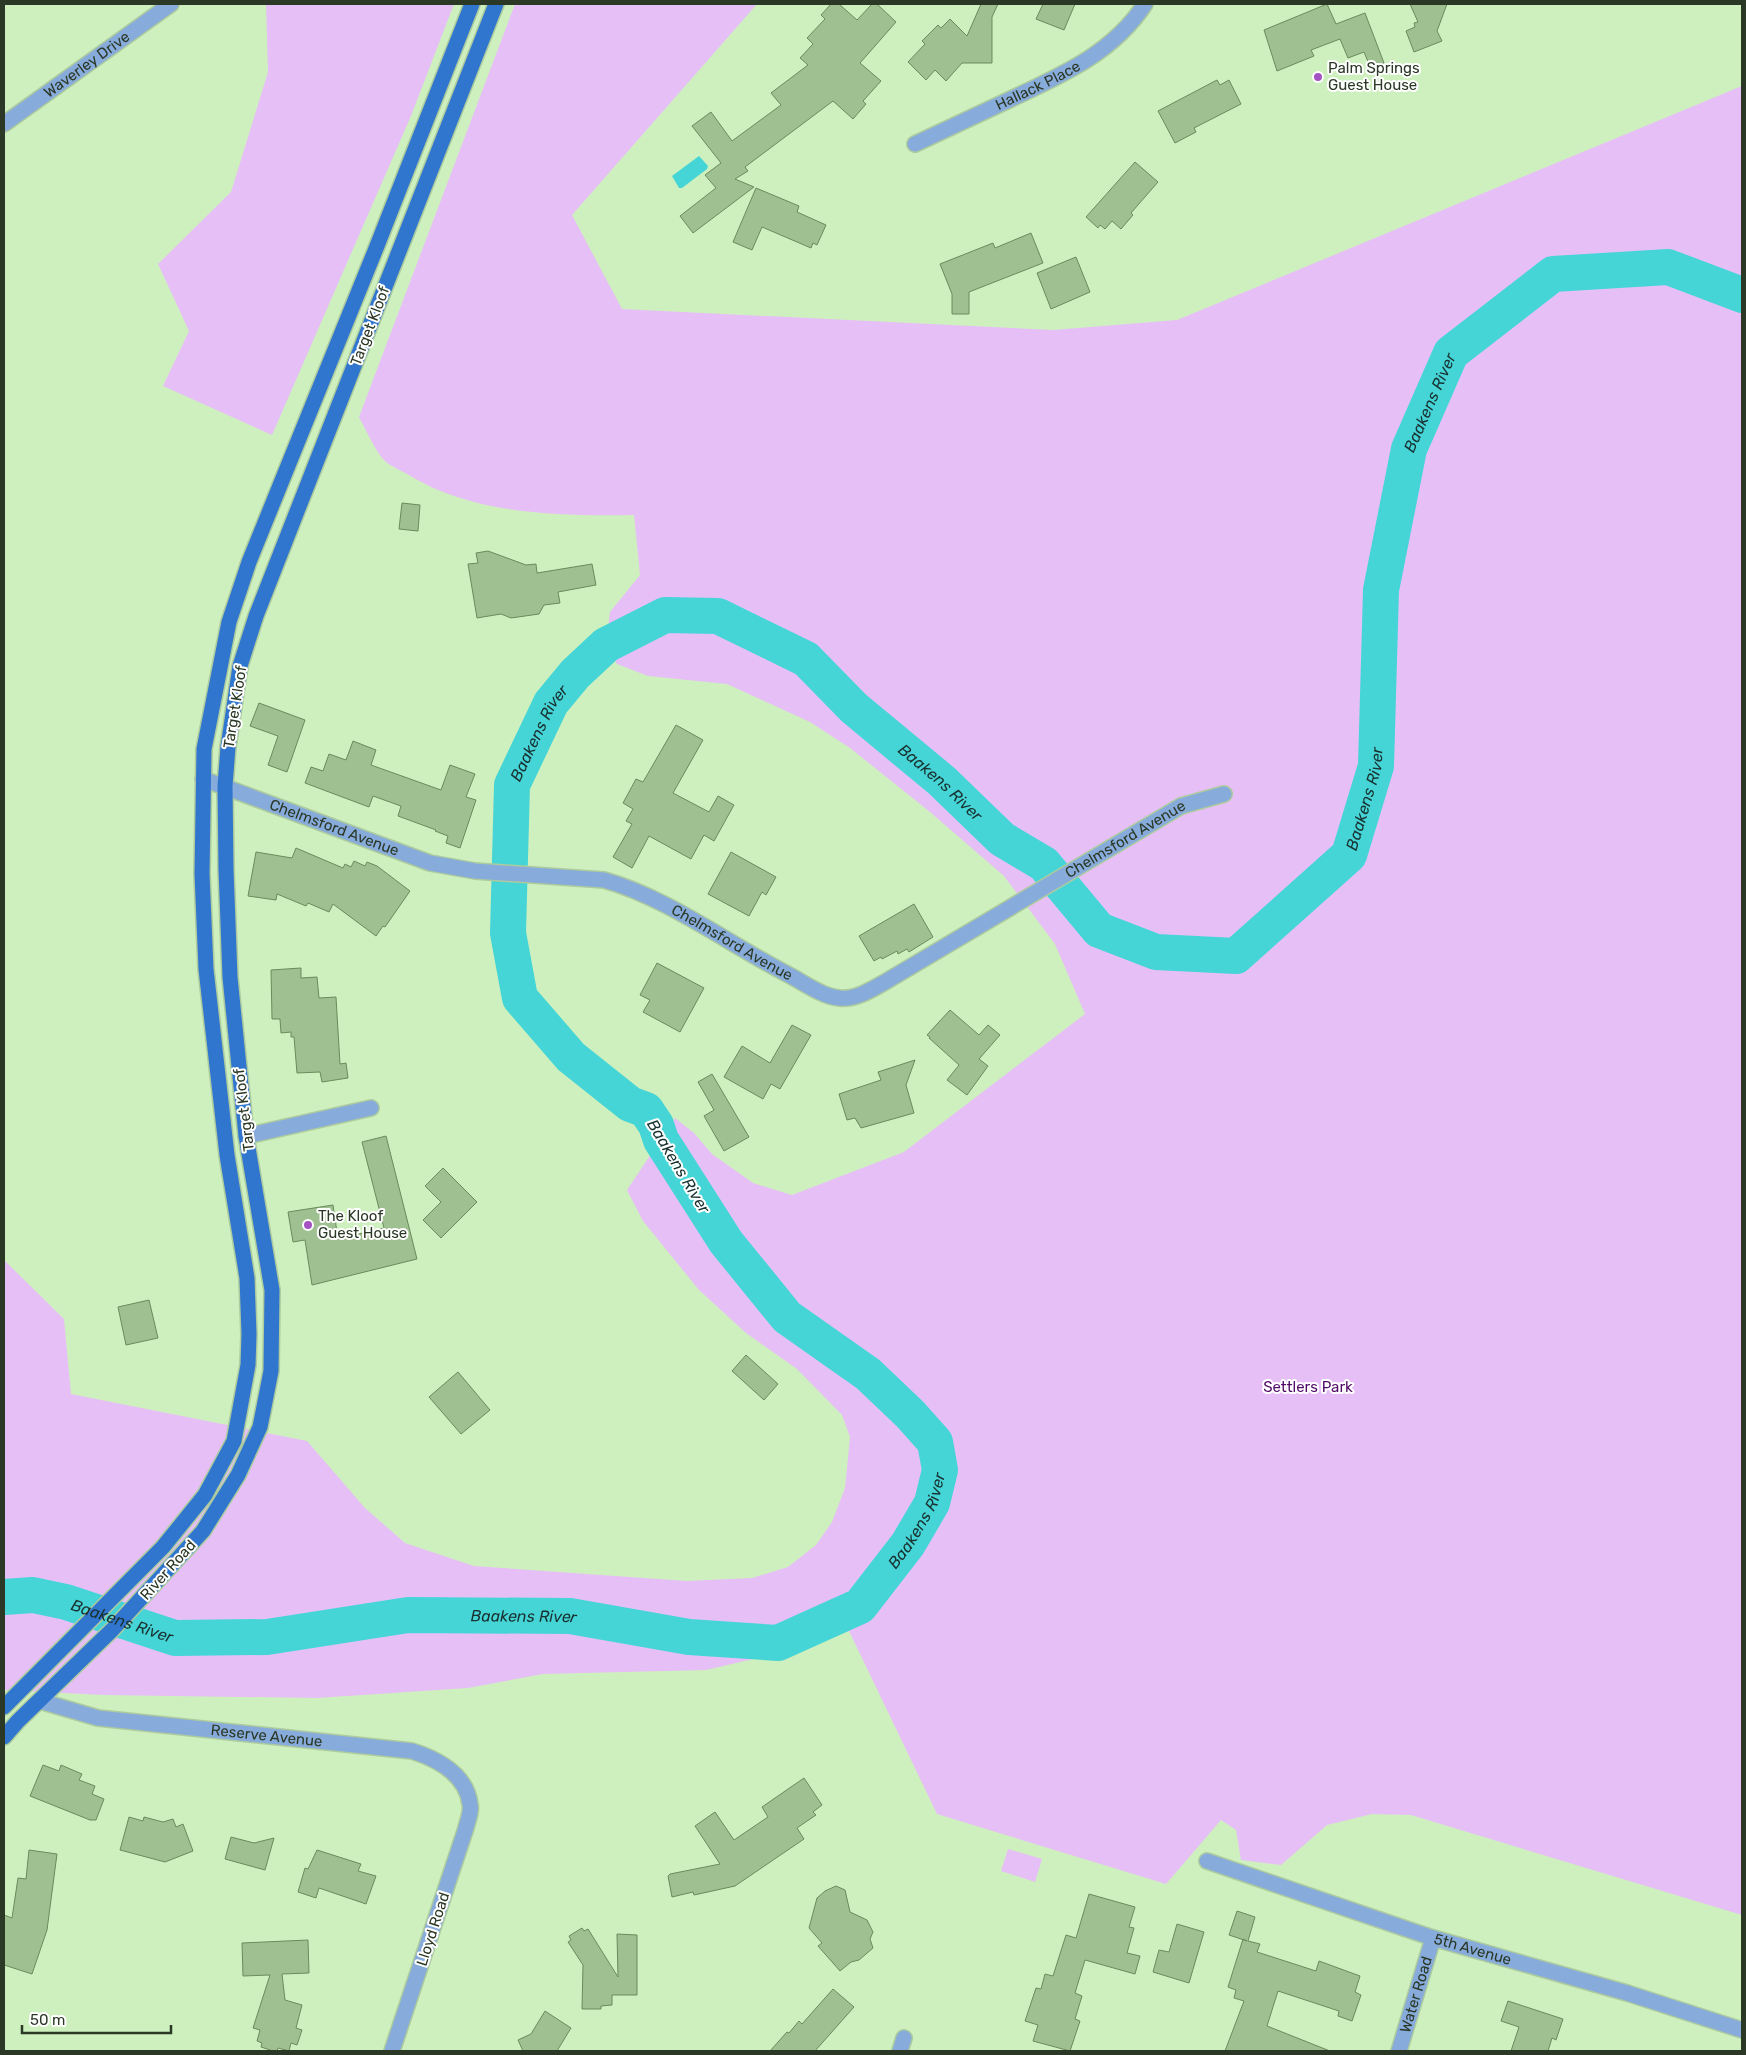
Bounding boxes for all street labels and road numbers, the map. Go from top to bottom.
street label: Waverley Drive [40,28,133,101]
street label: Hallack Place [992,57,1084,114]
street label: Target Kloof [347,284,393,368]
street label: Target Kloof [220,664,250,750]
street label: Chelmsford Avenue [267,795,402,860]
street label: Chelmsford Avenue [1062,796,1189,882]
street label: Chelmsford Avenue [668,901,796,984]
street label: Target Kloof [230,1067,258,1153]
street label: River Road [136,1536,200,1604]
street label: Reserve Avenue [210,1721,323,1751]
street label: Lloyd Road [413,1890,453,1968]
street label: 5th Avenue [1432,1930,1514,1969]
street label: Water Road [1396,1954,1436,2035]

